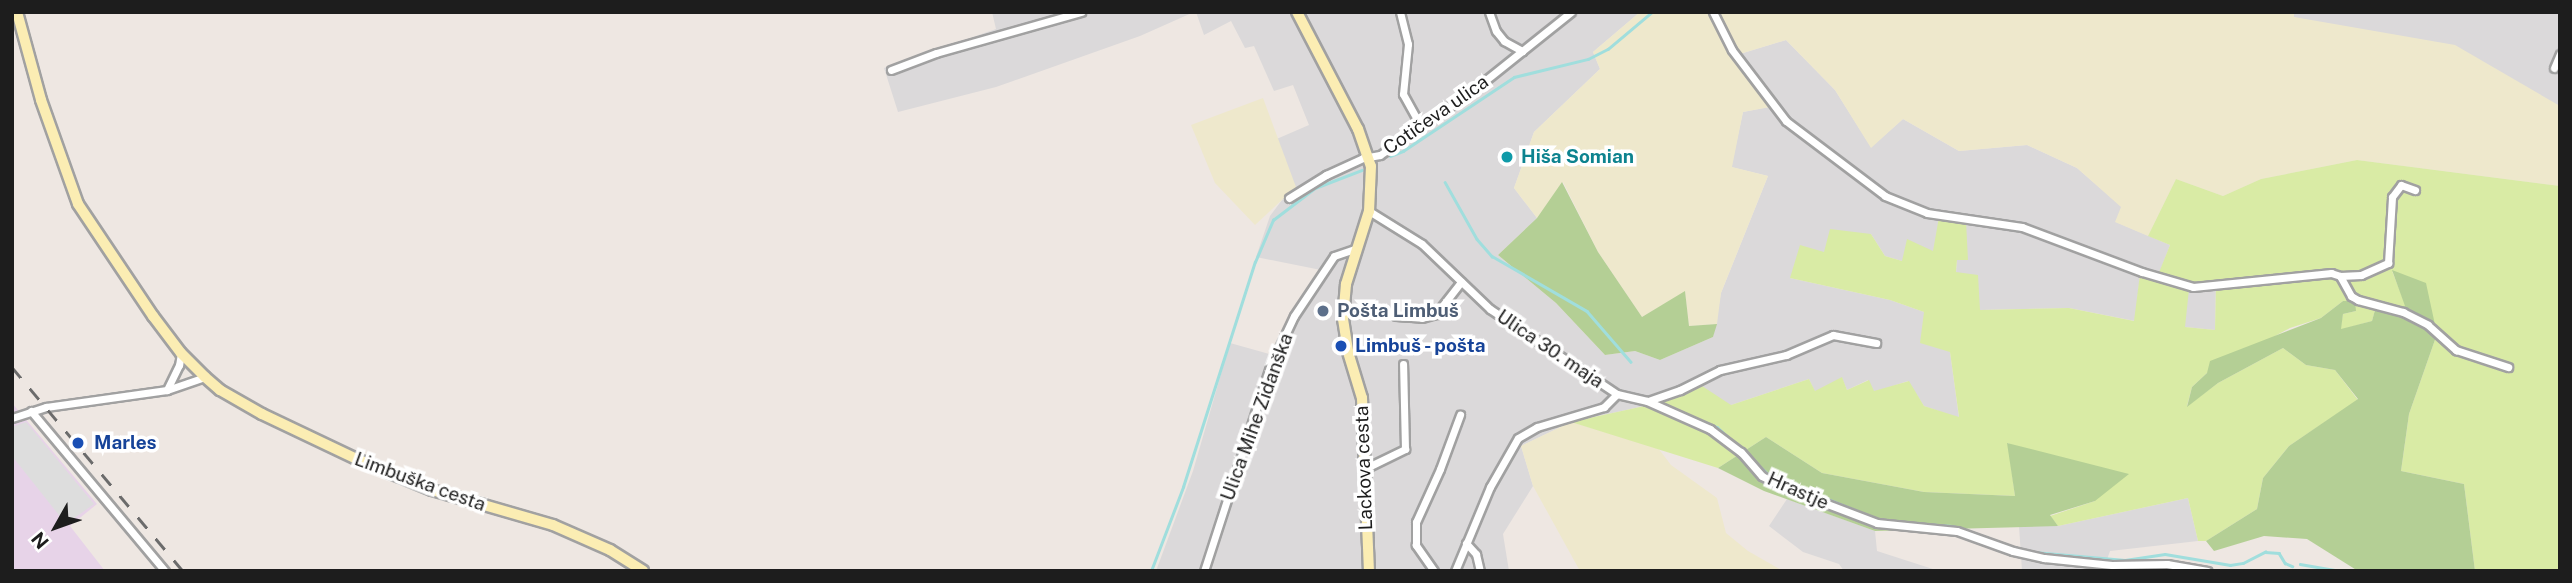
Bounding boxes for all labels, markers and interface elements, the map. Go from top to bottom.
street label: Cotičeva ulica [1379,70,1493,160]
place label: Hiša Somian [1521,146,1634,168]
marker: Hiša Somian [1499,149,1515,165]
place label: Pošta Limbuš [1337,300,1459,322]
marker: Pošta Limbuš [1315,303,1331,319]
street label: Ulica 30. maja [1492,305,1608,393]
street label: Ulica Mihe Zidanška [1216,330,1298,504]
place label: Limbuš - pošta [1355,335,1488,357]
marker: Limbuš - pošta [1333,338,1349,354]
street label: Lackova cesta [1350,405,1378,531]
place label: Marles [94,432,157,454]
marker: Marles [68,433,88,453]
street label: Limbuška cesta [351,448,489,516]
street label: Hrastje [1764,467,1832,515]
north arrow [21,492,91,562]
text: N [27,528,53,553]

